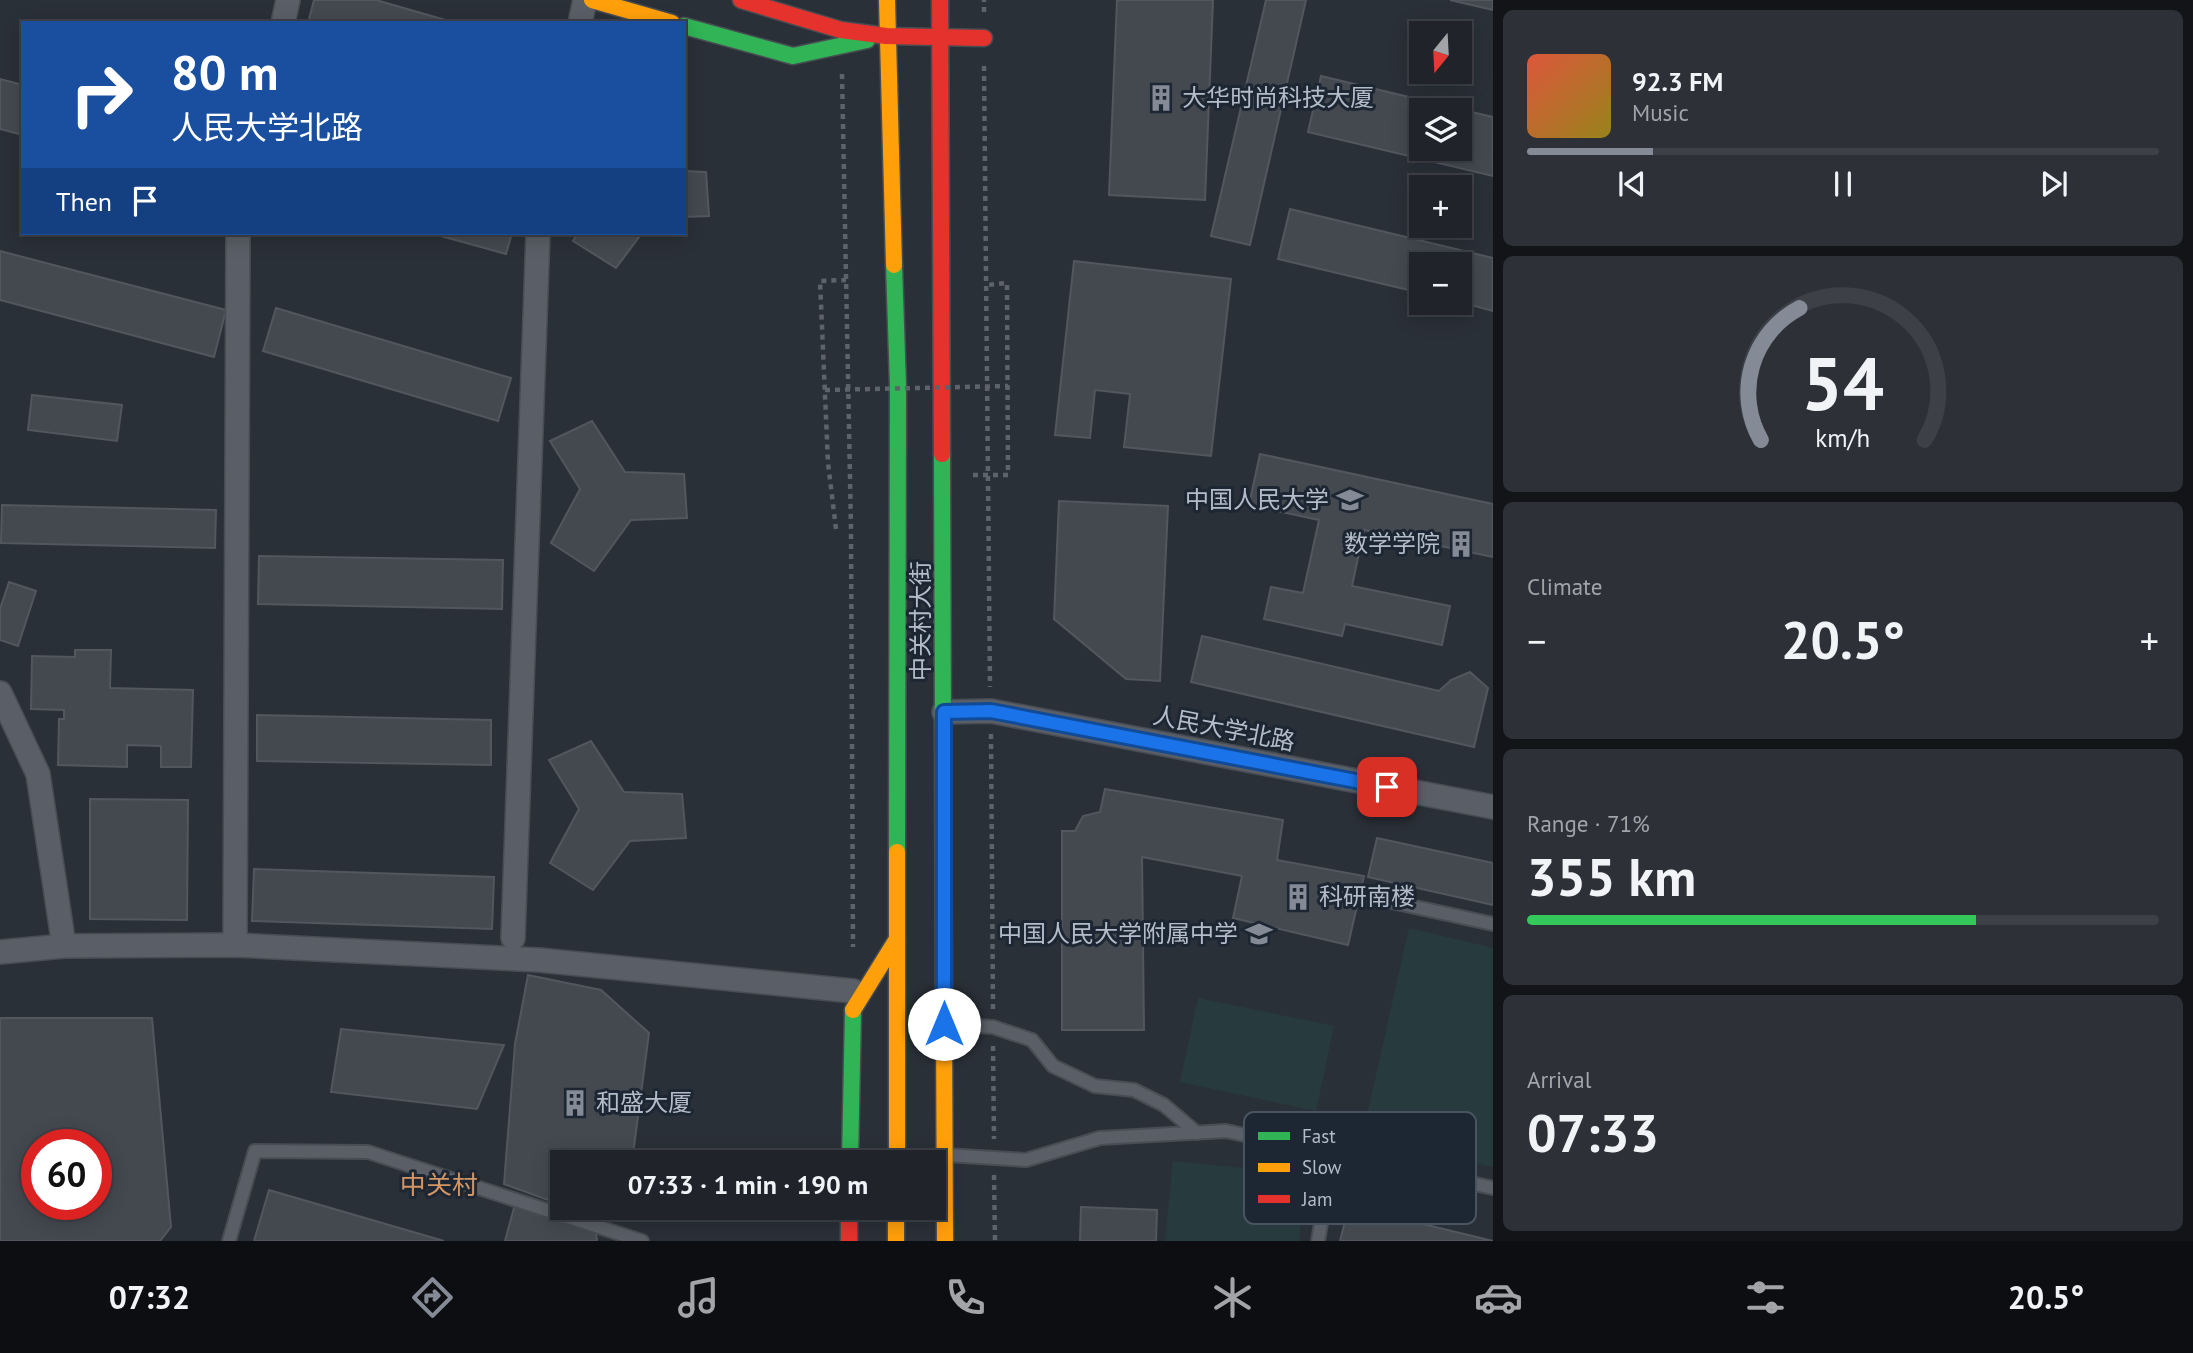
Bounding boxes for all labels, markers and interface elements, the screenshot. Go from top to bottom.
north arrow [1409,21,1472,84]
map controls [1409,21,1472,315]
text: 80 m [171,40,278,104]
icon: right [56,49,147,140]
text: 92.3 FM [1632,65,1723,98]
place label: 大华时尚科技大厦 [1182,82,1374,113]
building icon: 大华时尚科技大厦 [1146,83,1176,113]
button: layers [1409,98,1472,161]
text: Music [1632,98,1689,127]
text: 人民大学北路 [171,106,363,148]
icon: previous [1613,165,1651,203]
icon: pause [1824,165,1862,203]
icon: next [2035,165,2073,203]
button: + [1409,175,1472,238]
icon: arrive [126,182,164,220]
text: Then [56,185,112,218]
button: − [1409,252,1472,315]
text: 54 [1802,337,1884,431]
text: km/h [1816,422,1870,454]
place label: 中国人民大学 [1185,484,1329,515]
school or university icon: 中国人民大学 [1335,485,1365,515]
place label: 数学学院 [1344,528,1440,559]
building icon: 数学学院 [1446,529,1476,559]
street label: 中关村大街 [905,561,936,681]
text: Climate [1527,572,1602,601]
text: 20.5° [1781,606,1905,673]
text: − [1527,616,1546,665]
text: + [2140,616,2159,665]
street label: 人民大学北路 [1150,700,1298,757]
pin [1357,757,1417,817]
icon: arrive [1368,768,1406,806]
text: Range · 71% [1527,809,1650,838]
text: 355 km [1527,843,1696,910]
place label: 科研南楼 [1319,881,1415,912]
building icon: 科研南楼 [1283,882,1313,912]
place label: 中国人民大学附属中学 [998,918,1238,949]
school or university icon: 中国人民大学附属中学 [1244,919,1274,949]
position arrow [907,987,981,1061]
text: Arrival [1527,1065,1591,1094]
place label: 和盛大厦 [596,1087,692,1118]
building icon: 和盛大厦 [560,1088,590,1118]
text: 07:33 [1527,1099,1659,1166]
legend [1244,1112,1476,1224]
text: Fast [1302,1124,1336,1148]
speed limit sign: 60 [21,1129,112,1220]
text: Slow [1302,1155,1342,1179]
district label: 中关村 [400,1168,478,1201]
text: 07:33 · 1 min · 190 m [628,1168,868,1201]
text: Jam [1301,1187,1332,1211]
icon: directions [408,1273,457,1322]
icon: music [674,1273,723,1322]
icon: phone [941,1273,990,1322]
icon: climate [1208,1273,1257,1322]
icon: car [1474,1273,1523,1322]
icon: filters [1741,1273,1790,1322]
text: 07:32 [109,1276,190,1318]
text: 20.5° [2008,1276,2084,1318]

